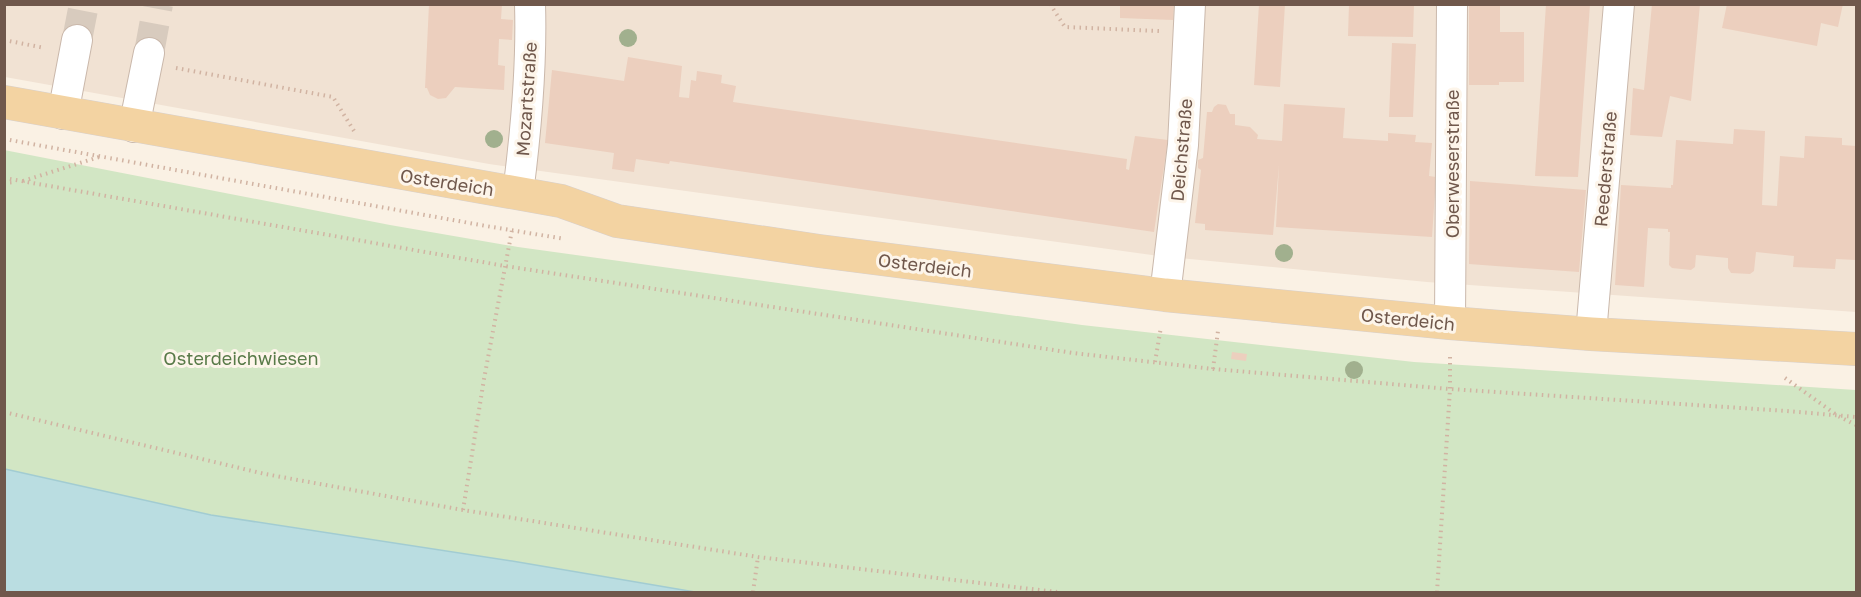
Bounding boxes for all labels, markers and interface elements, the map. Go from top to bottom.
street label: Mozartstraße [511,41,541,157]
street label: Oberweserstraße [1441,90,1463,238]
street label: Deichstraße [1166,98,1196,202]
street label: Reederstraße [1589,110,1621,228]
street label: Osterdeich [399,164,495,200]
street label: Osterdeich [877,248,973,282]
street label: Osterdeich [1360,303,1456,335]
park label: Osterdeichwiesen [163,347,319,369]

